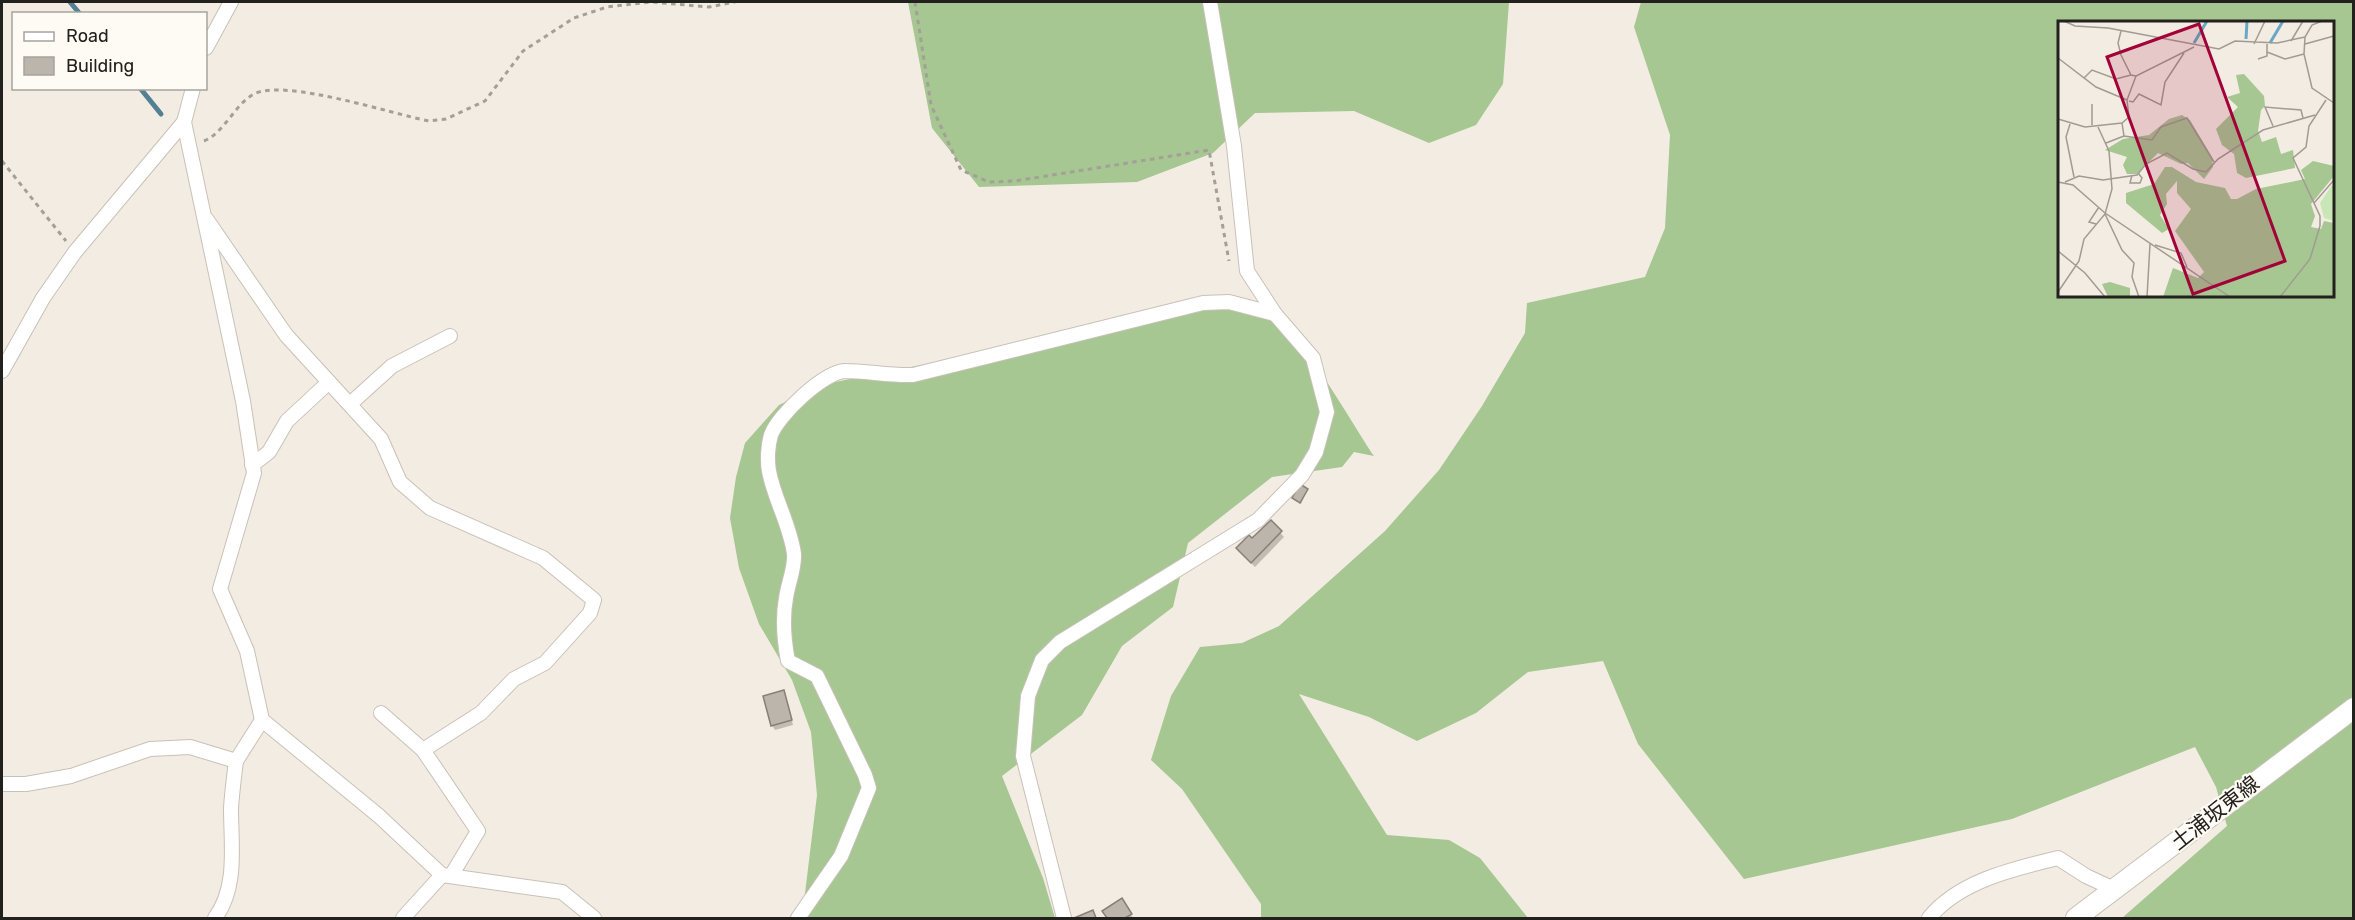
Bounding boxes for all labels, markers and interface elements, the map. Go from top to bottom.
legend [12,12,207,90]
inset map [2058,21,2334,297]
text: Road [66,25,109,47]
text: Building [66,55,134,77]
street label: 土浦坂東線 [2166,770,2264,855]

